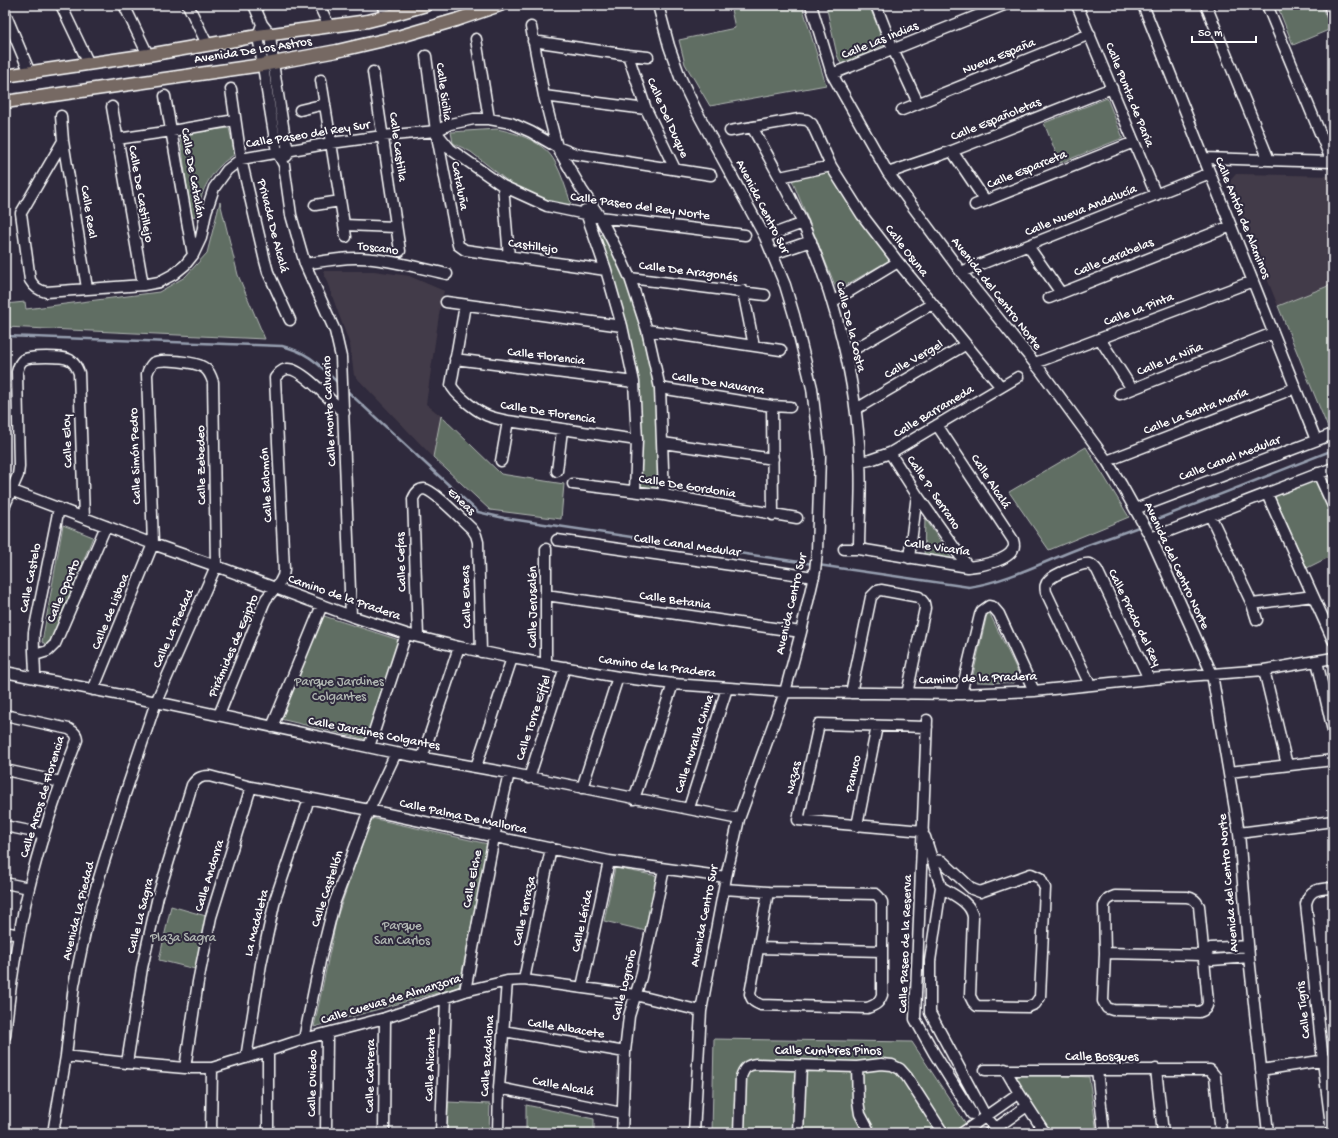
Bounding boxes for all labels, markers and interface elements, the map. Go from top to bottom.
street label: Calle Las Indias [839,18,922,63]
scale bar [1192,18,1256,44]
text: 50 m [1198,27,1223,41]
street label: Avenida De Los Astros [193,34,314,68]
street label: Nueva España [960,35,1038,78]
street label: Calle Punta de Paria [1101,41,1157,150]
street label: Calle Sicilia [431,62,455,123]
street label: Calle Del Duque [643,76,691,161]
street label: Calle Españoletas [949,95,1044,145]
street label: Calle Castilla [385,111,409,183]
street label: Calle Paseo del Rey Sur [245,118,373,152]
street label: Calle De Catalán [177,127,207,220]
street label: Calle De Castillejo [124,144,156,244]
street label: Calle Esparceta [985,147,1070,193]
street label: Calle Antón de Alaminos [1211,155,1274,282]
street label: Avenida Centro Sur [732,158,793,258]
street label: Cataluña [447,160,471,212]
street label: Privada De Alcalá [253,177,291,275]
street label: Calle Nueva Andalucía [1023,181,1140,240]
street label: Calle Real [76,184,100,240]
street label: Calle Paseo del Rey Norte [569,190,711,224]
street label: Calle Osuna [881,222,931,281]
street label: Avenida del Centro Norte [947,235,1045,354]
street label: Calle Carabelas [1072,235,1157,281]
street label: Castillejo [507,236,559,258]
street label: Toscano [356,239,400,259]
street label: Calle De Aragonés [638,259,739,286]
street label: Calle De la Costa [832,280,869,374]
street label: Calle La Pinta [1102,290,1177,330]
street label: Calle Vergel [882,337,946,383]
street label: Calle La Niña [1135,340,1206,380]
street label: Calle Florencia [506,345,586,369]
street label: Calle Monte Calvario [320,355,340,467]
street label: Calle De Navarra [671,369,766,399]
street label: Calle Barrameda [891,382,977,442]
street label: Calle La Santa María [1142,385,1251,439]
street label: Calle De Florencia [499,398,597,428]
street label: Calle Simón Pedro [127,407,145,505]
street label: Calle Eloy [60,413,76,468]
street label: Calle Zebedeo [194,425,210,505]
street label: Calle Canal Medular [1177,432,1284,485]
street label: Calle Salomón [258,446,276,523]
street label: Calle Alcalá [967,452,1014,513]
street label: Calle P. Serrano [903,453,963,533]
street label: Calle De Gordonia [637,472,737,502]
street label: Eneas [444,485,479,520]
street label: Avenida del Centro Norte [1140,500,1212,632]
street label: Calle Cefas [393,531,411,592]
street label: Calle Canal Medular [633,531,743,561]
street label: Calle Vicaría [903,536,972,560]
street label: Calle Castelo [17,542,45,614]
street label: Avenida Centro Sur [773,551,811,656]
street label: Calle Oporto [44,557,84,625]
street label: Calle Eneas [458,564,476,629]
street label: Calle Jerusalén [526,565,541,648]
street label: Calle Prado del Rey [1104,567,1164,670]
street label: Calle de Lisboa [89,571,133,652]
street label: Camino de la Pradera [286,572,403,625]
street label: Calle La Piedad [150,586,198,670]
street label: Calle Betania [638,589,712,614]
street label: Pirámides de Egipto [205,592,263,701]
street label: Camino de la Pradera [598,652,717,682]
street label: Camino de la Pradera [919,669,1038,689]
street label: Calle Torre Eiffel [513,673,555,763]
park label: Parque Jardines Colgantes [293,675,385,705]
street label: Calle Muralla China [672,692,718,795]
street label: Calle Jardines Colgantes [307,714,442,754]
street label: Calle Arcos de Florencia [17,733,69,860]
street label: Panuco [843,754,865,795]
street label: Nazas [783,759,805,796]
street label: Calle Palma De Mallorca [398,796,529,838]
street label: Avenida del Centro Norte [1215,813,1243,953]
street label: Calle Andorra [192,837,228,914]
street label: Calle Castellón [309,848,348,929]
street label: Calle Elche [460,848,486,909]
street label: Avenida La Piedad [59,859,99,962]
street label: Avenida Centro Sur [688,862,722,968]
street label: Calle Terraza [510,874,540,947]
street label: Calle Paseo de la Reserva [896,874,916,1014]
street label: Calle La Sagra [124,876,158,955]
street label: La Madaleta [241,887,273,958]
street label: Calle Lérida [569,888,597,954]
park label: Parque San Carlos [374,919,431,949]
park label: Plaza Sagra [149,931,217,946]
street label: Calle Logroño [609,948,641,1022]
street label: Calle Cuevas de Almanzora [319,971,463,1028]
street label: Calle Tigris [1293,980,1314,1039]
street label: Calle Badalona [478,1014,498,1097]
street label: Calle Albacete [527,1016,606,1043]
street label: Calle Alicante [422,1028,440,1102]
street label: Calle Cabrera [363,1038,379,1113]
street label: Calle Cumbres Pinos [775,1044,882,1059]
street label: Calle Oviedo [305,1049,321,1117]
street label: Calle Bosques [1065,1050,1140,1065]
street label: Calle Alcalá [531,1074,596,1100]

